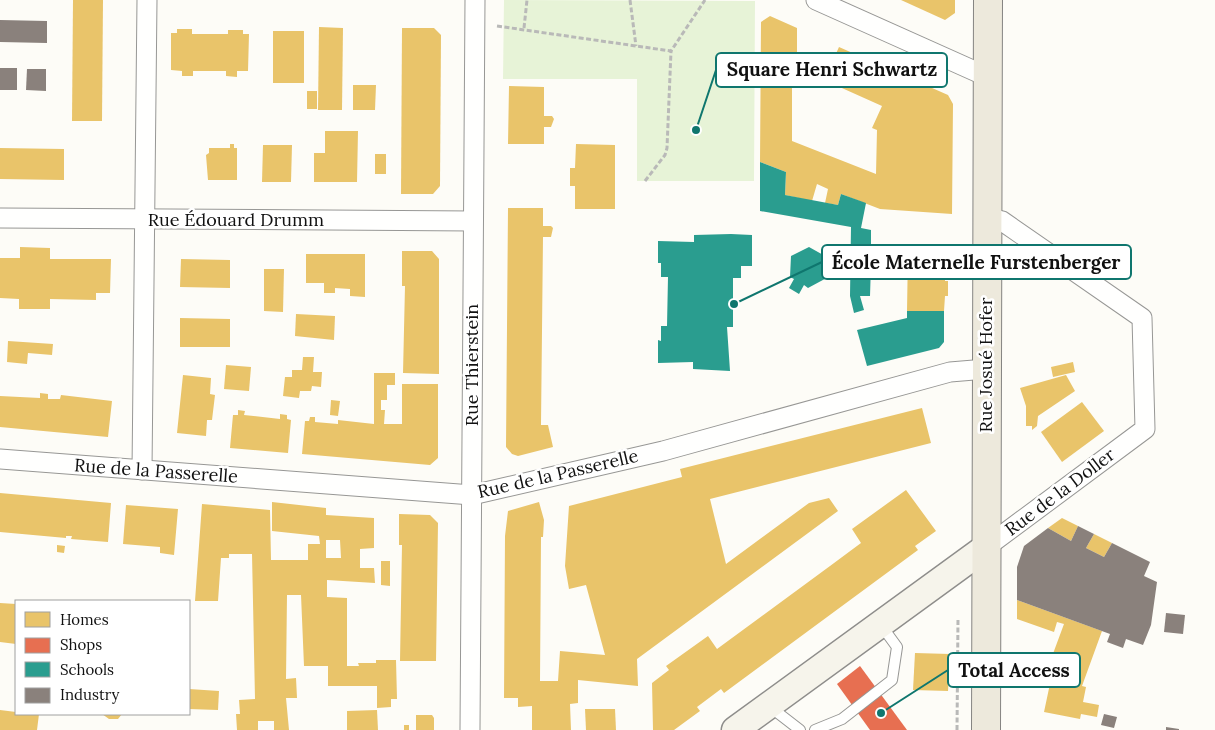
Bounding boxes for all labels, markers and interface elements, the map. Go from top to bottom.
callout: Square Henri Schwartz [716,53,947,87]
text: Square Henri Schwartz [727,57,937,81]
street label: Rue Édouard Drumm [148,208,324,231]
callout: École Maternelle Furstenberger [822,245,1131,279]
text: École Maternelle Furstenberger [832,250,1121,274]
street label: Rue Josué Hofer [974,297,997,432]
street label: Rue Thierstein [460,304,483,426]
street label: Rue de la Doller [1000,443,1119,541]
street label: Rue de la Passerelle [475,444,641,503]
street label: Rue de la Passerelle [73,453,239,488]
legend [15,600,190,715]
text: Homes [60,610,109,629]
text: Shops [60,635,102,654]
callout: Total Access [948,653,1080,687]
text: Total Access [958,658,1070,682]
text: Schools [60,660,114,679]
text: Industry [60,685,119,704]

